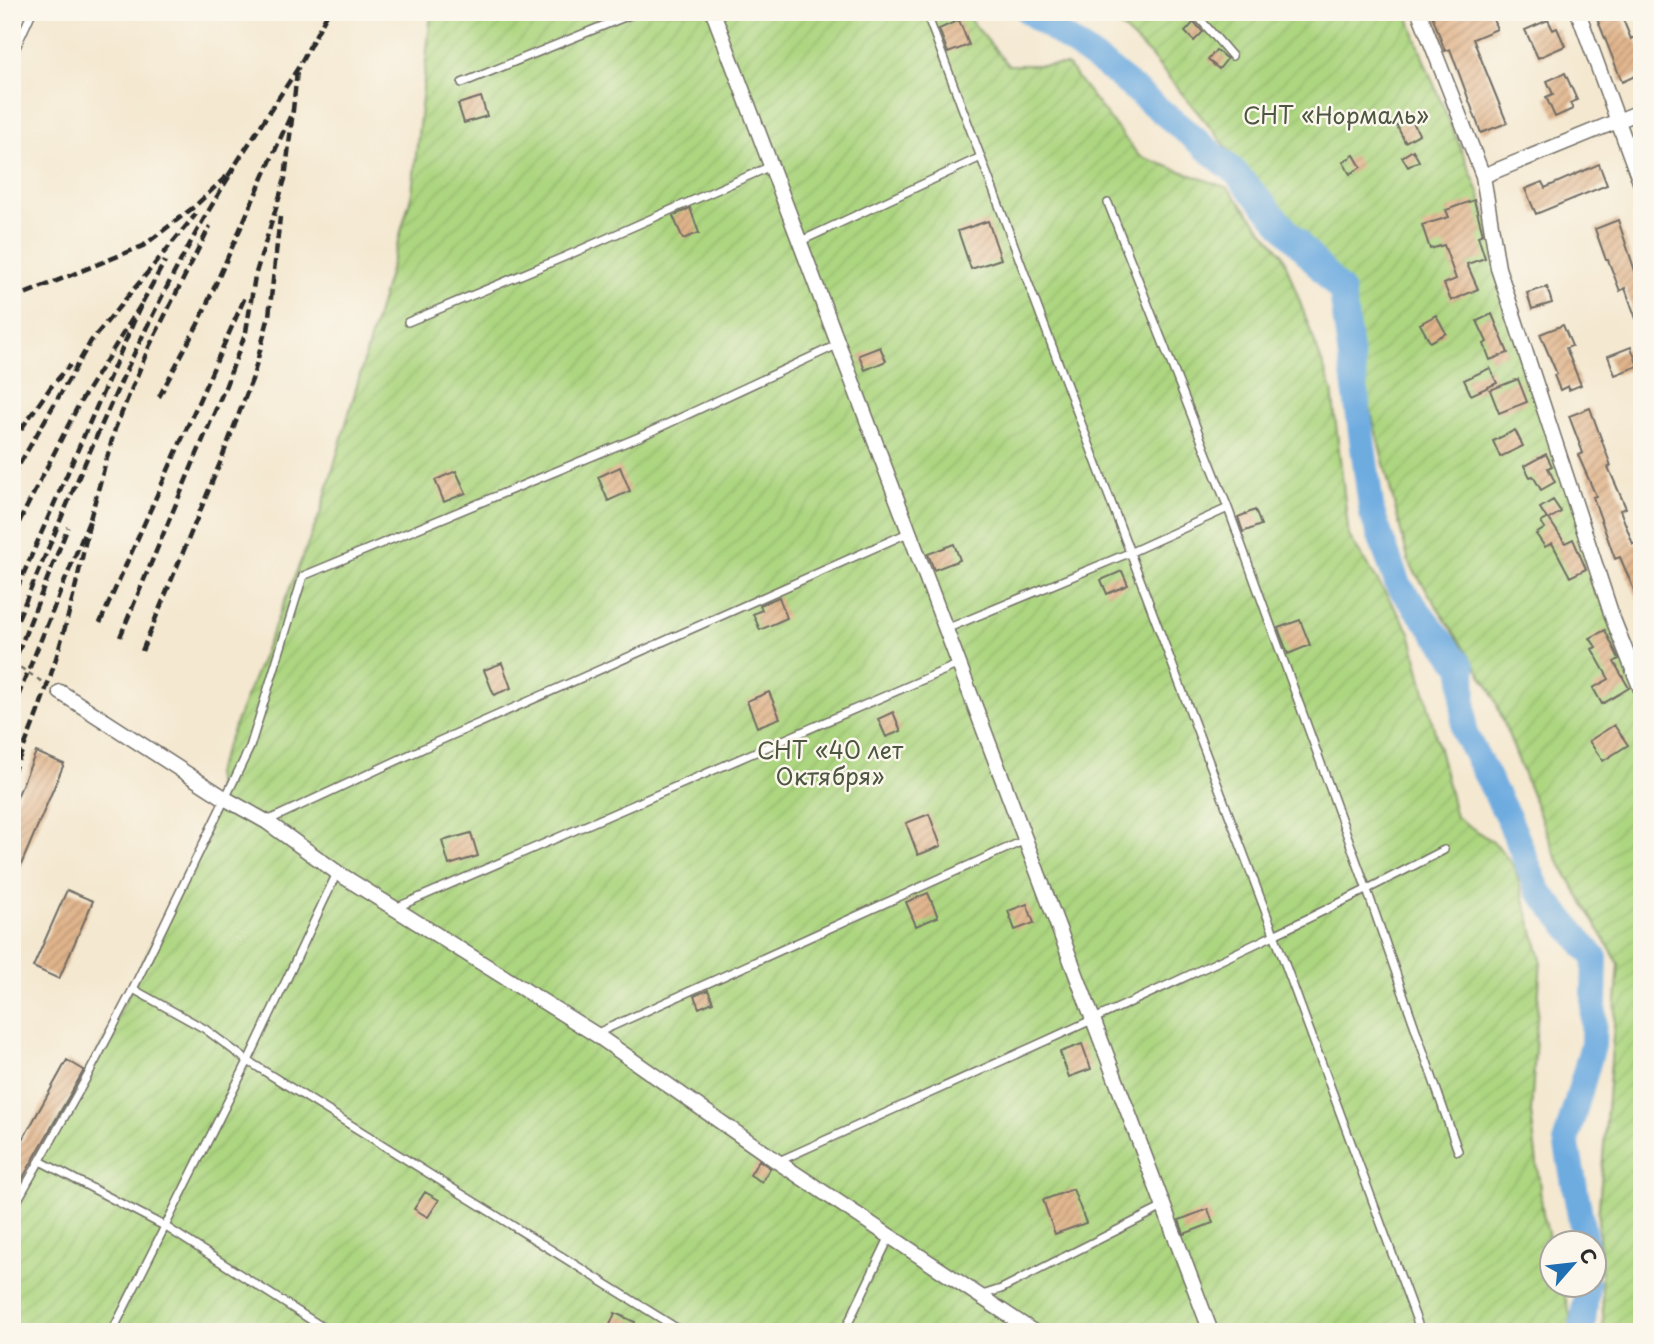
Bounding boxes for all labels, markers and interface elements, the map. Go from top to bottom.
park label: СНТ «Нормаль» [1243,97,1429,132]
park label: СНТ «40 лет Октября» [757,732,904,793]
north arrow [1538,1228,1608,1298]
text: С [1573,1243,1605,1268]

